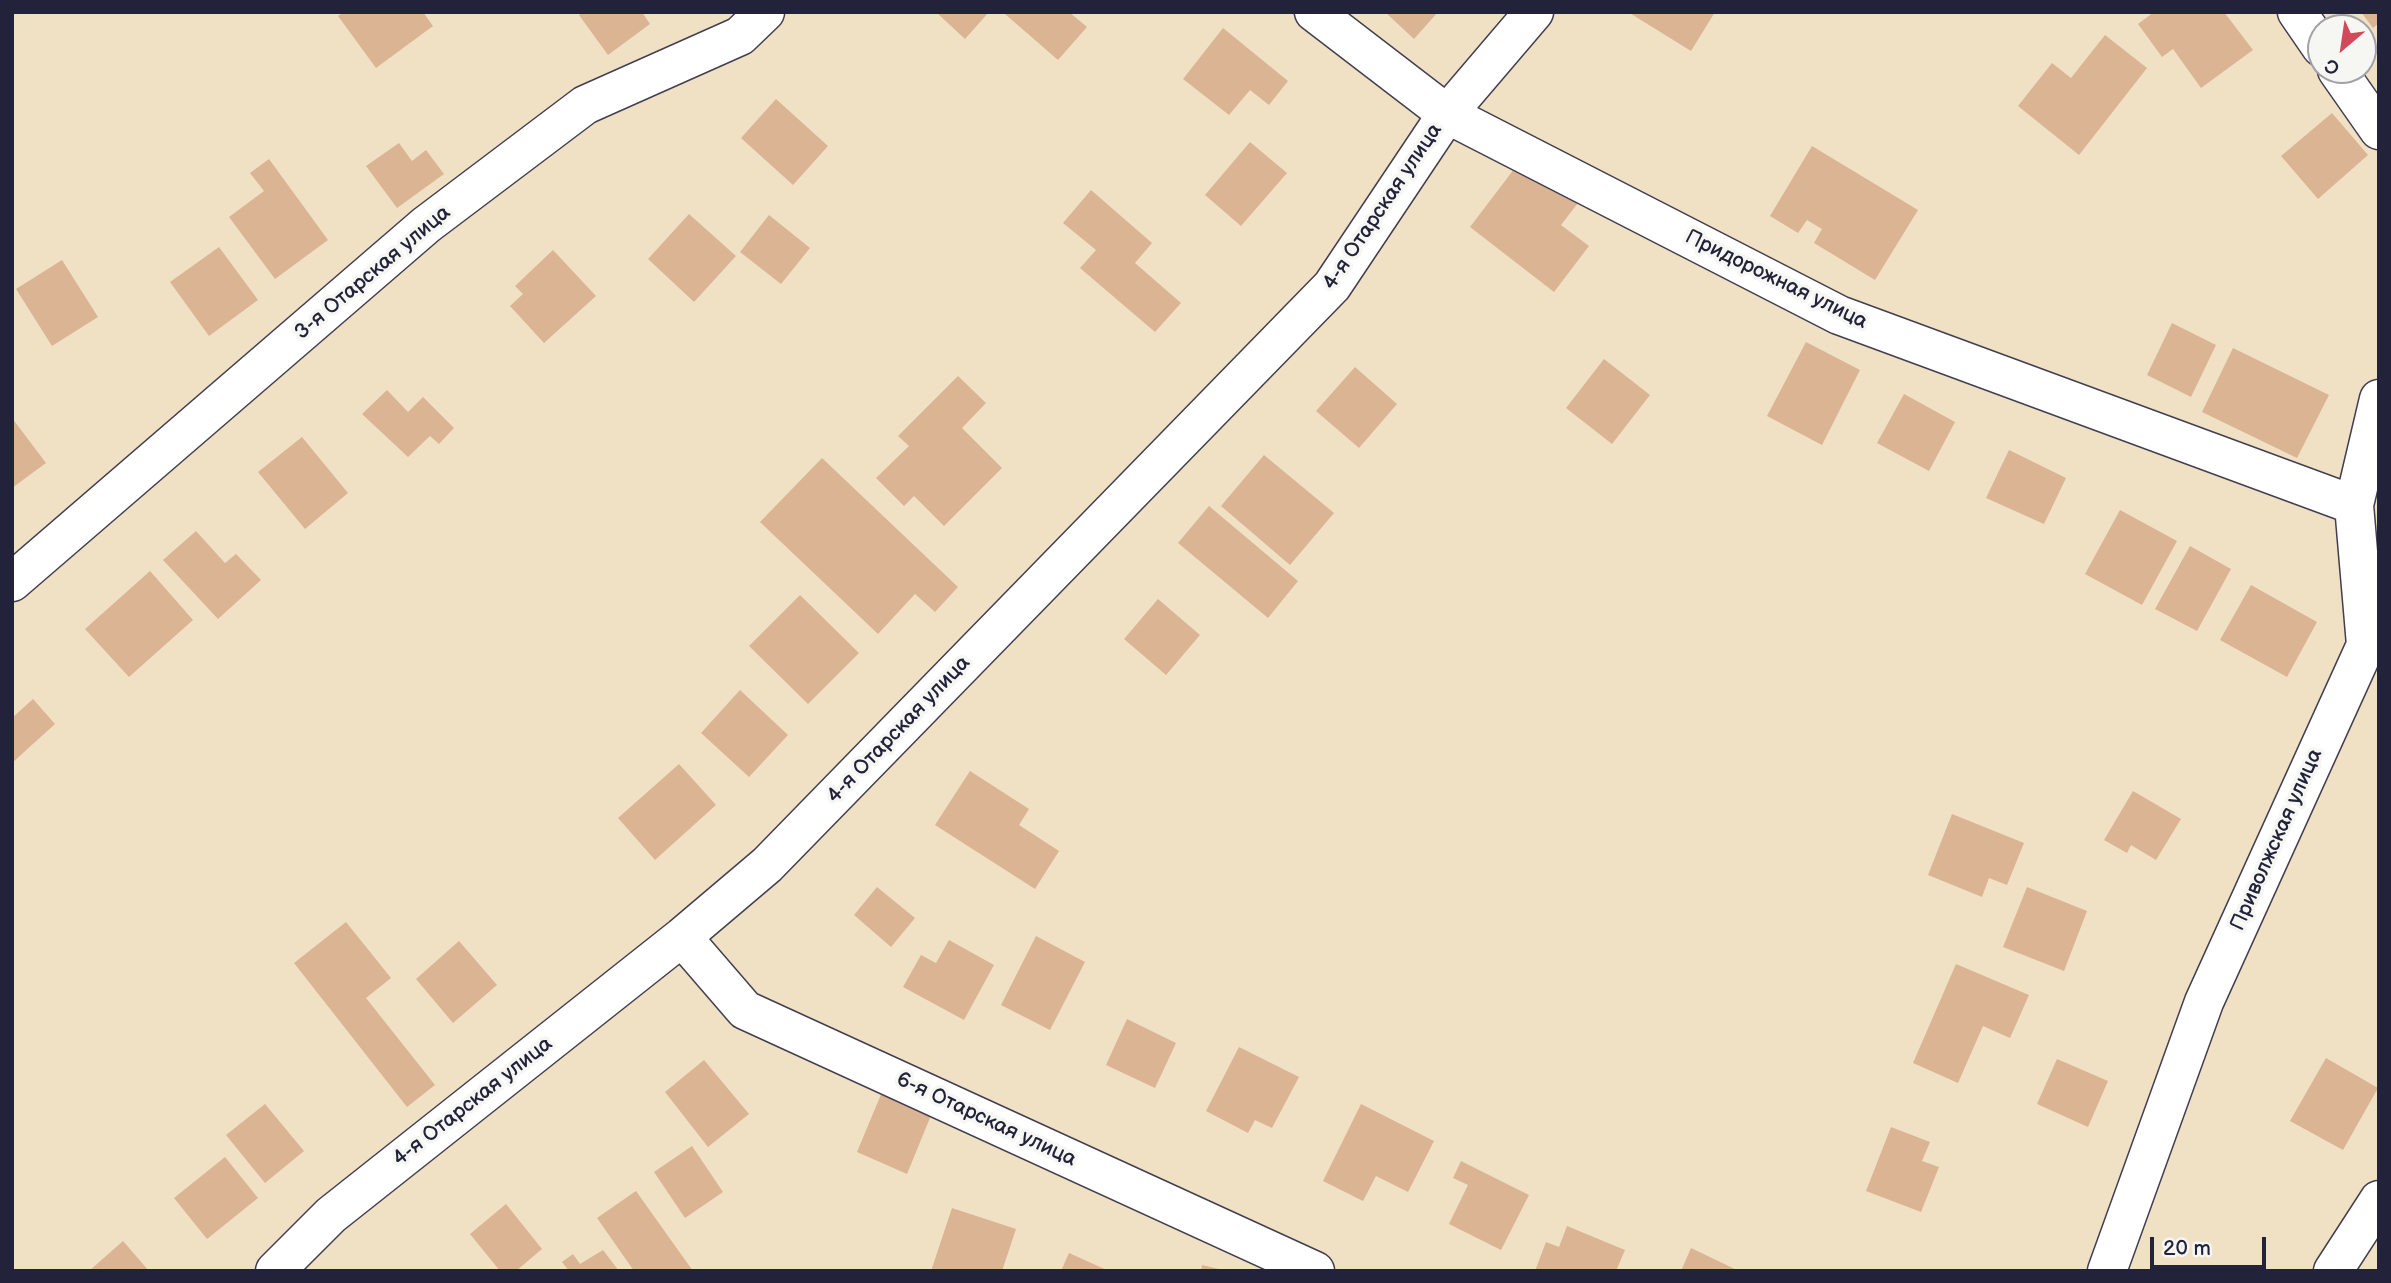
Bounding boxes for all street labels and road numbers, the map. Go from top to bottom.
street label: 4-я Отарская улица [1318,119,1448,295]
street label: 3-я Отарская улица [290,200,456,346]
street label: Придорожная улица [1681,225,1871,335]
street label: 4-я Отарская улица [822,651,976,809]
street label: Приволжская улица [2226,745,2328,935]
street label: 4-я Отарская улица [388,1032,558,1172]
street label: 6-я Отарская улица [892,1067,1080,1173]

